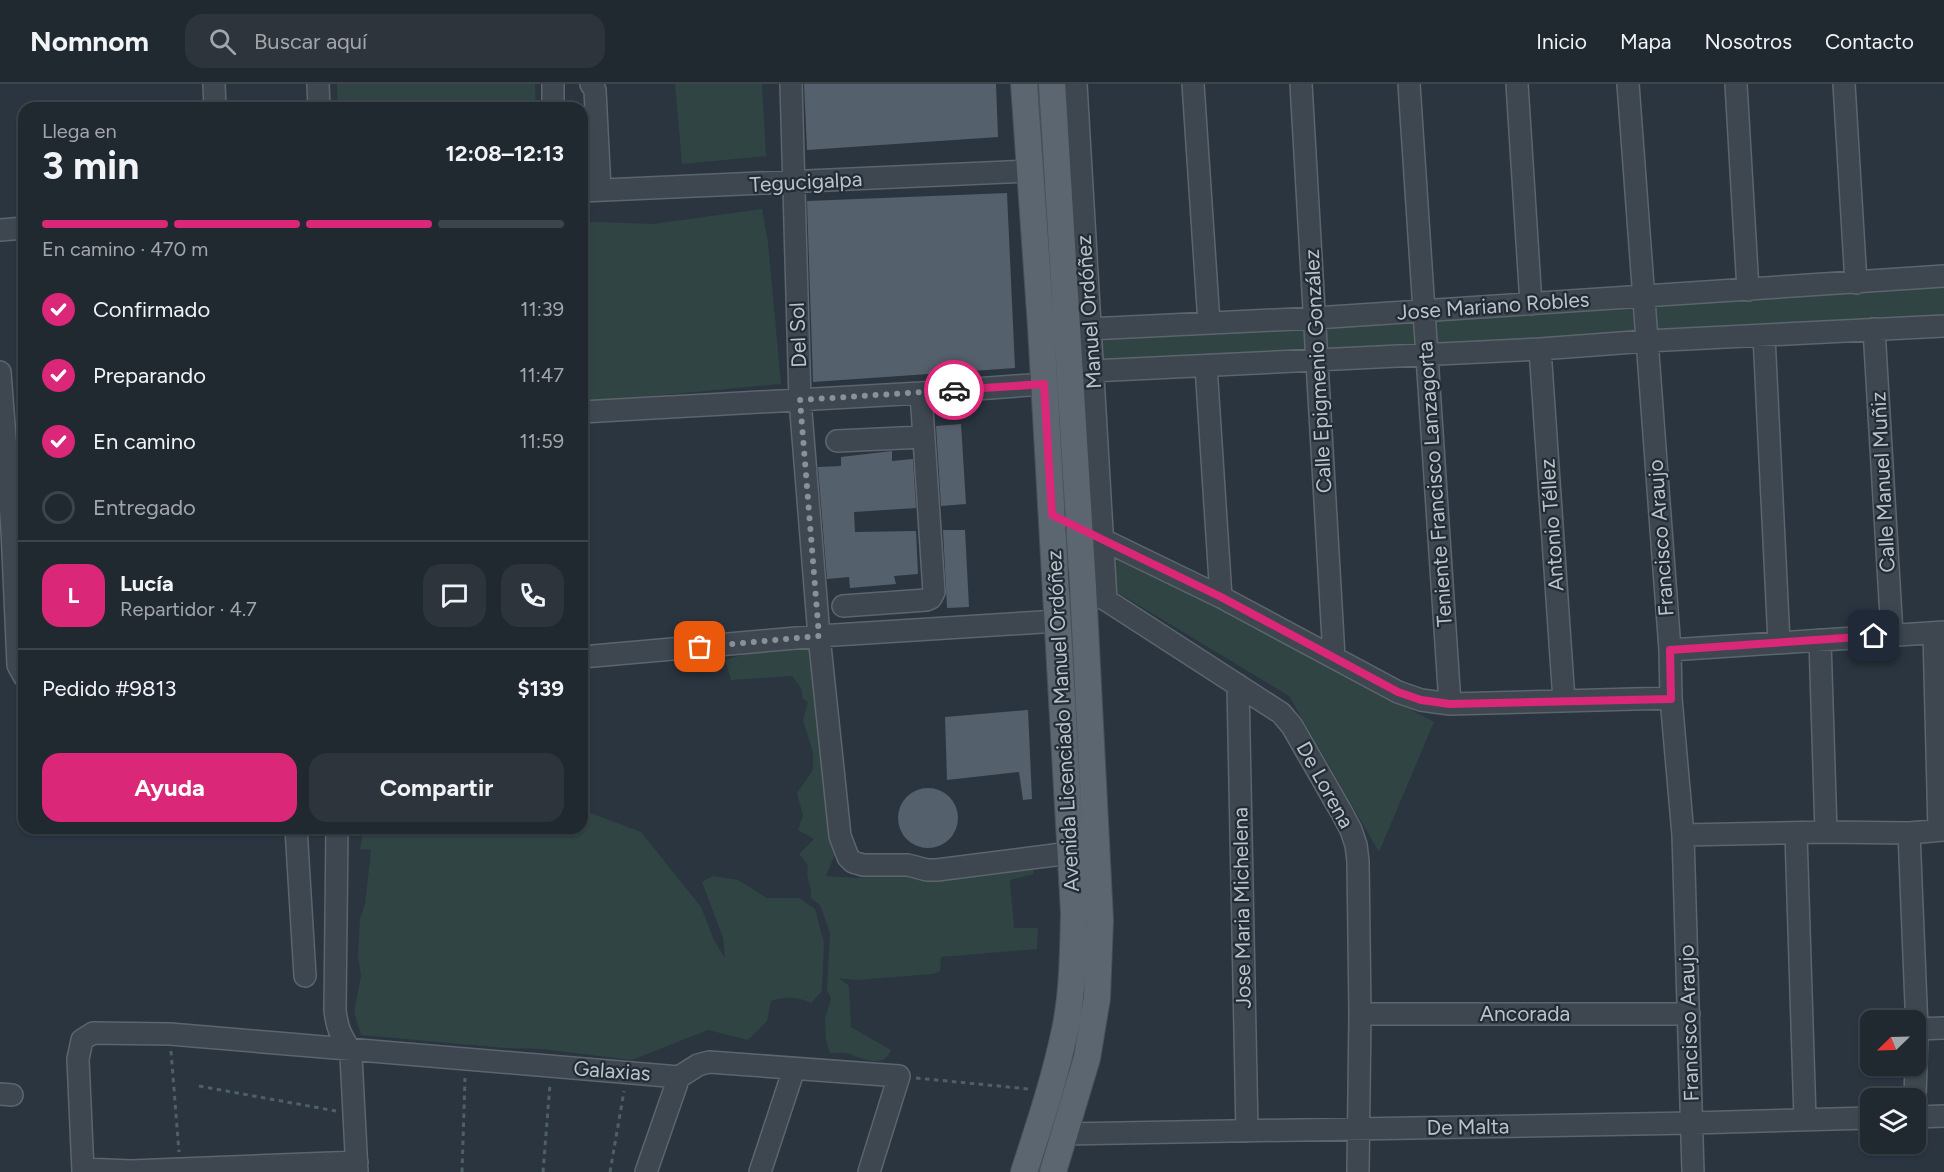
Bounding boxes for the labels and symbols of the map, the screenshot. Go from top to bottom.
street label: Tegucigalpa [749,166,863,197]
street label: Manuel Ordóñez [1071,234,1106,390]
street label: Calle Epigmenio González [1299,248,1336,494]
street label: Jose Mariano Robles [1396,286,1590,325]
street label: Del Sol [784,302,811,368]
street label: Teniente Francisco Lanzagorta [1412,340,1457,628]
courier [924,360,984,420]
street label: Calle Manuel Muñiz [1865,391,1900,573]
street label: Antonio Téllez [1534,458,1569,592]
street label: Francisco Araujo [1643,459,1678,617]
street label: Avenida Licenciado Manuel Ordóñez [1041,549,1084,893]
pin [1848,610,1899,661]
pin [674,621,725,672]
street label: De Lorena [1291,737,1359,832]
street label: Jose Maria Michelena [1227,807,1256,1009]
street label: Francisco Araujo [1673,944,1704,1102]
street label: Ancorada [1480,1001,1570,1026]
north arrow [1860,1010,1926,1076]
street label: Galaxias [573,1055,651,1086]
street label: De Malta [1426,1113,1510,1140]

